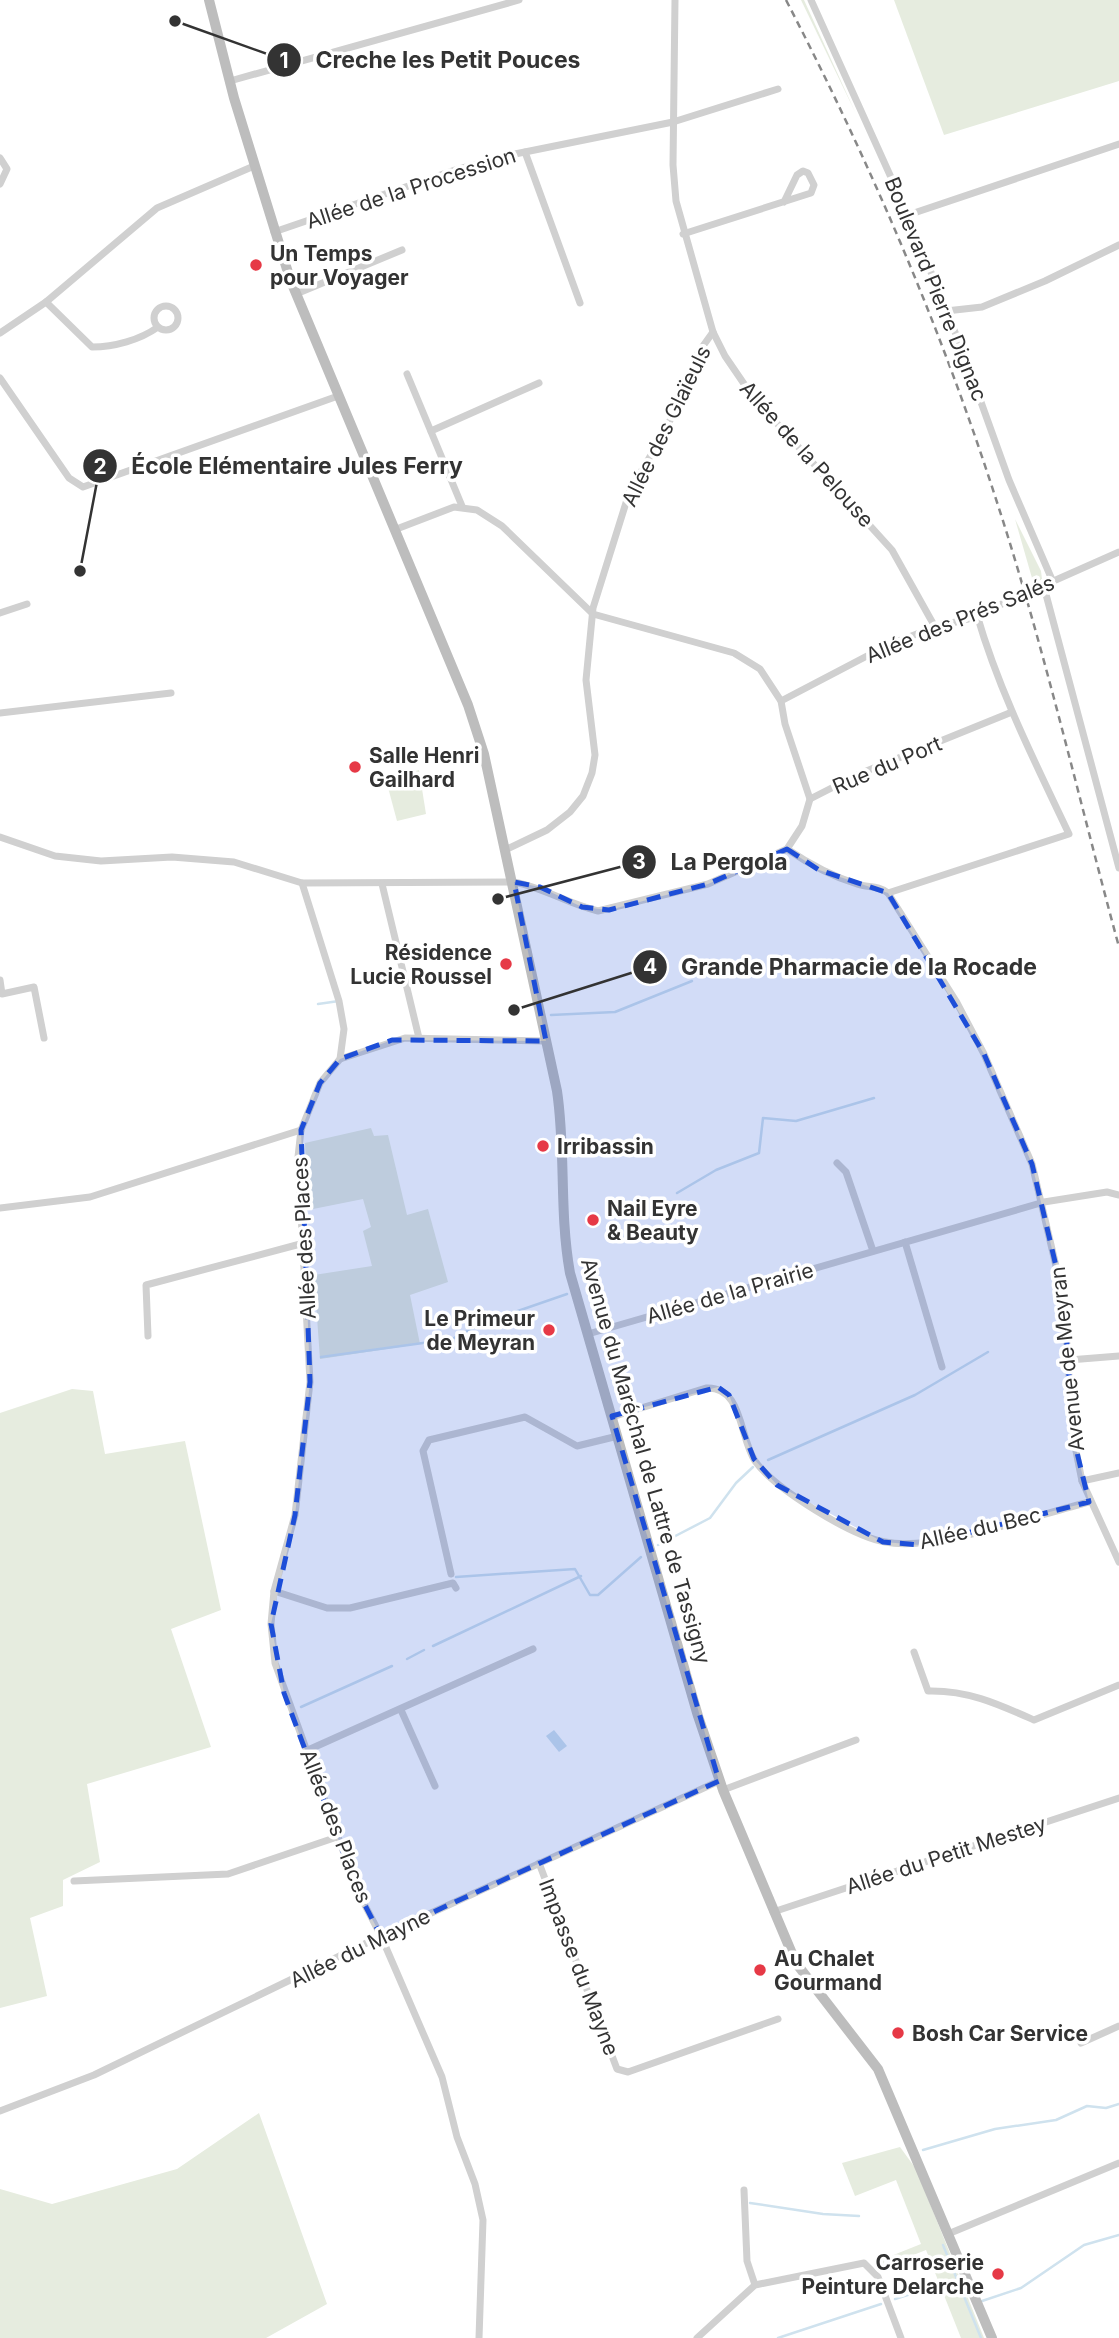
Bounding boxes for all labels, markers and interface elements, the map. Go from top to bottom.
callout: Creche les Petit Pouces [267,38,595,82]
text: Creche les Petit Pouces [316,46,581,74]
text: 1 [279,48,289,73]
street label: Allée de la Procession [303,142,519,234]
street label: Boulevard Pierre Dignac [880,173,992,405]
place label: Un Temps pour Voyager [270,241,409,290]
marker: Un Temps pour Voyager [248,257,264,273]
street label: Allée des Glaïeuls [616,342,716,510]
street label: Allée de la Pelouse [735,376,879,532]
callout: École Elémentaire Jules Ferry [83,444,477,488]
text: École Elémentaire Jules Ferry [131,452,463,480]
text: 2 [93,454,107,479]
street label: Allée des Prés Salés [862,570,1058,668]
street label: Rue du Port [829,731,946,799]
place label: Salle Henri Gailhard [369,743,479,792]
marker: Salle Henri Gailhard [347,759,363,775]
callout: La Pergola [621,840,802,884]
text: La Pergola [670,848,788,876]
text: 3 [632,849,646,874]
place label: Résidence Lucie Roussel [350,940,492,989]
callout: Grande Pharmacie de la Rocade [632,945,1051,989]
text: Grande Pharmacie de la Rocade [681,953,1037,981]
text: 4 [643,954,657,979]
marker: Résidence Lucie Roussel [498,956,514,972]
place label: Irribassin [557,1134,654,1159]
marker: Irribassin [535,1138,551,1154]
street label: Allée des Places [287,1156,321,1320]
place label: Nail Eyre & Beauty [607,1196,699,1245]
marker: Nail Eyre & Beauty [585,1212,601,1228]
street label: Avenue du Maréchal de Lattre de Tassigny [576,1255,716,1667]
street label: Allée de la Prairie [644,1257,816,1329]
street label: Avenue de Meyran [1045,1266,1089,1452]
place label: Le Primeur de Meyran [424,1306,535,1355]
marker: Le Primeur de Meyran [541,1322,557,1338]
street label: Allée du Bec [917,1502,1043,1554]
street label: Allée des Places [295,1746,377,1906]
street label: Allée du Petit Mestey [843,1811,1049,1899]
street label: Impasse du Mayne [534,1875,624,2059]
street label: Allée du Mayne [286,1903,434,1993]
place label: Au Chalet Gourmand [774,1946,882,1995]
marker: Au Chalet Gourmand [752,1962,768,1978]
place label: Bosh Car Service [912,2021,1088,2046]
marker: Bosh Car Service [890,2025,906,2041]
place label: Carroserie Peinture Delarche [801,2250,984,2299]
marker: Carroserie Peinture Delarche [990,2266,1006,2282]

